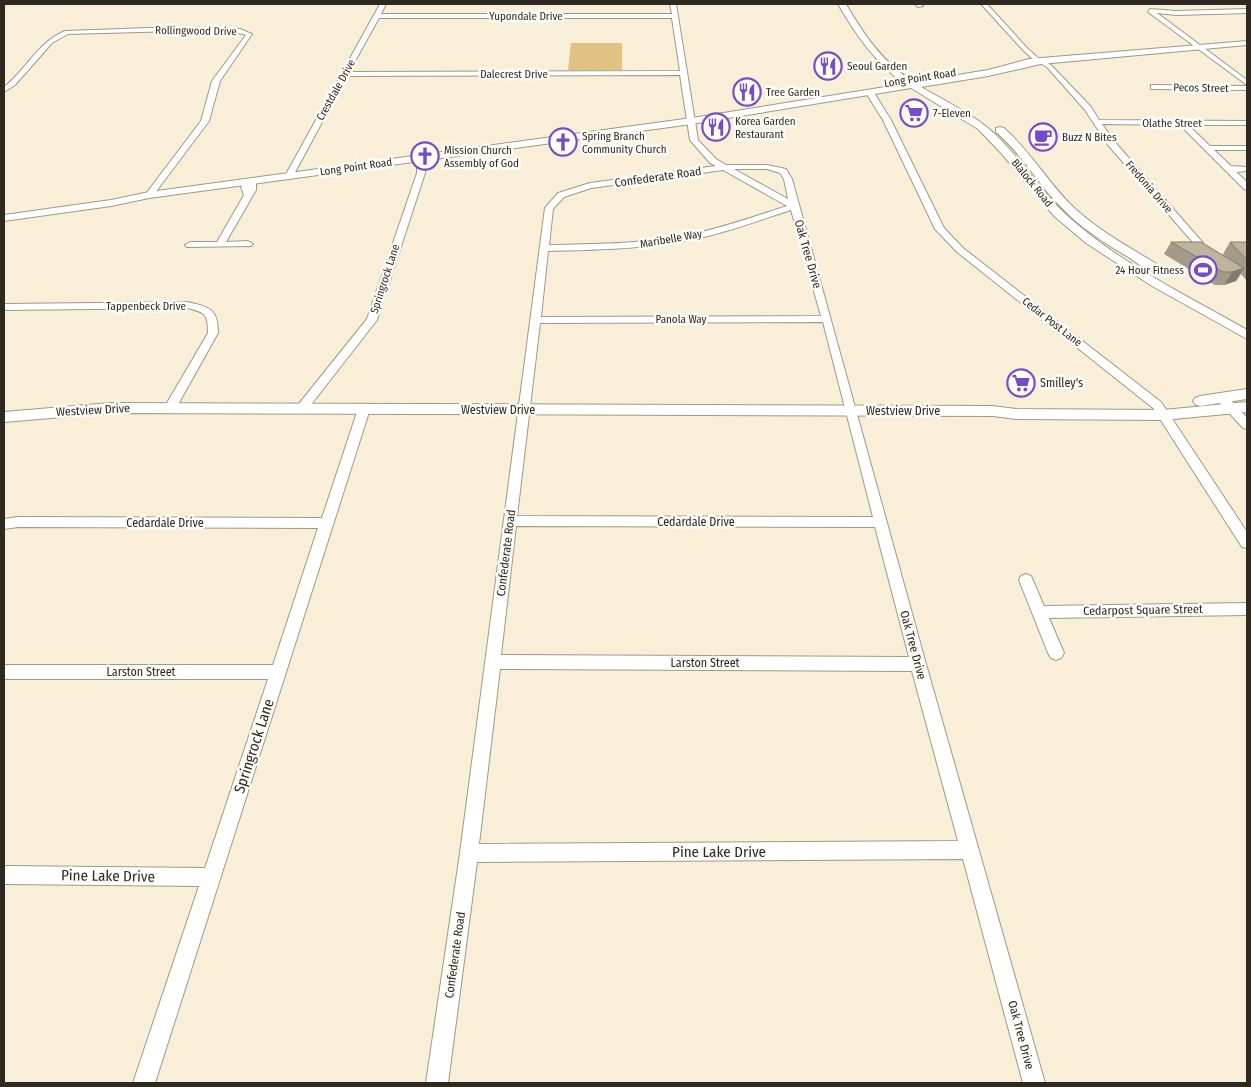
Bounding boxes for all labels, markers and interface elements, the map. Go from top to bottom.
street label: Yupondale Drive [489,10,563,23]
street label: Rollingwood Drive [155,24,237,38]
restaurant icon: Seoul Garden [813,51,843,81]
street label: Crestdale Drive [314,57,358,123]
place label: Seoul Garden [847,60,907,73]
street label: Long Point Road [883,66,957,90]
street label: Dalecrest Drive [480,68,548,81]
restaurant icon: Tree Garden [732,77,762,107]
street label: Pecos Street [1173,81,1229,95]
place label: Tree Garden [766,86,820,99]
supermarket icon: 7-Eleven [899,98,929,128]
place label: 7-Eleven [933,107,971,120]
restaurant icon: Korea Garden Restaurant [701,112,731,142]
place label: Korea Garden Restaurant [735,115,796,141]
street label: Olathe Street [1142,117,1202,130]
cafe icon: Buzz N Bites [1028,122,1058,152]
church icon: Spring Branch Community Church [548,127,578,157]
place label: Spring Branch Community Church [582,130,667,156]
place label: Buzz N Bites [1062,131,1117,144]
church icon: Mission Church Assembly of God [410,141,440,171]
place label: Mission Church Assembly of God [444,144,519,170]
street label: Long Point Road [319,156,393,178]
street label: Blalock Road [1009,156,1055,210]
street label: Fredonia Drive [1123,158,1175,216]
street label: Confederate Road [614,164,702,190]
street label: Oak Tree Drive [792,218,825,290]
street label: Maribelle Way [639,227,703,251]
street label: Springrock Lane [368,243,402,315]
sports icon: 24 Hour Fitness [1188,255,1218,285]
place label: 24 Hour Fitness [1115,264,1184,277]
street label: Cedar Post Lane [1020,295,1084,349]
street label: Tappenbeck Drive [106,300,186,313]
street label: Panola Way [655,313,707,326]
supermarket icon: Smilley's [1006,368,1036,398]
place label: Smilley's [1040,376,1083,390]
street label: Westview Drive [56,401,130,419]
street label: Westview Drive [461,403,535,417]
street label: Westview Drive [866,404,940,418]
street label: Confederate Road [494,509,518,597]
street label: Cedardale Drive [657,515,735,529]
street label: Cedardale Drive [126,516,204,530]
street label: Cedarpost Square Street [1083,602,1203,618]
street label: Oak Tree Drive [897,609,929,681]
street label: Larston Street [671,656,740,670]
street label: Larston Street [107,665,176,679]
street label: Springrock Lane [230,696,278,796]
street label: Pine Lake Drive [672,843,766,861]
street label: Pine Lake Drive [61,866,155,886]
street label: Confederate Road [442,911,468,999]
street label: Oak Tree Drive [1005,999,1037,1071]

